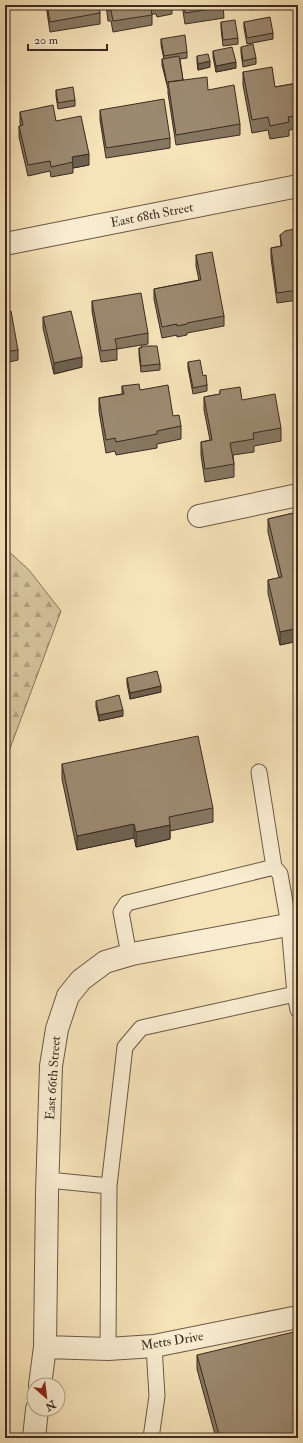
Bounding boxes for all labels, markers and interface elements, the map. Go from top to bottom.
scale bar [28,26,107,52]
text: 20 m [34,33,59,48]
street label: East 68th Street [109,199,195,231]
street label: East 66th Street [42,1035,64,1121]
street label: Metts Drive [140,1328,205,1354]
north arrow [26,1377,66,1417]
text: N [42,1397,59,1414]

